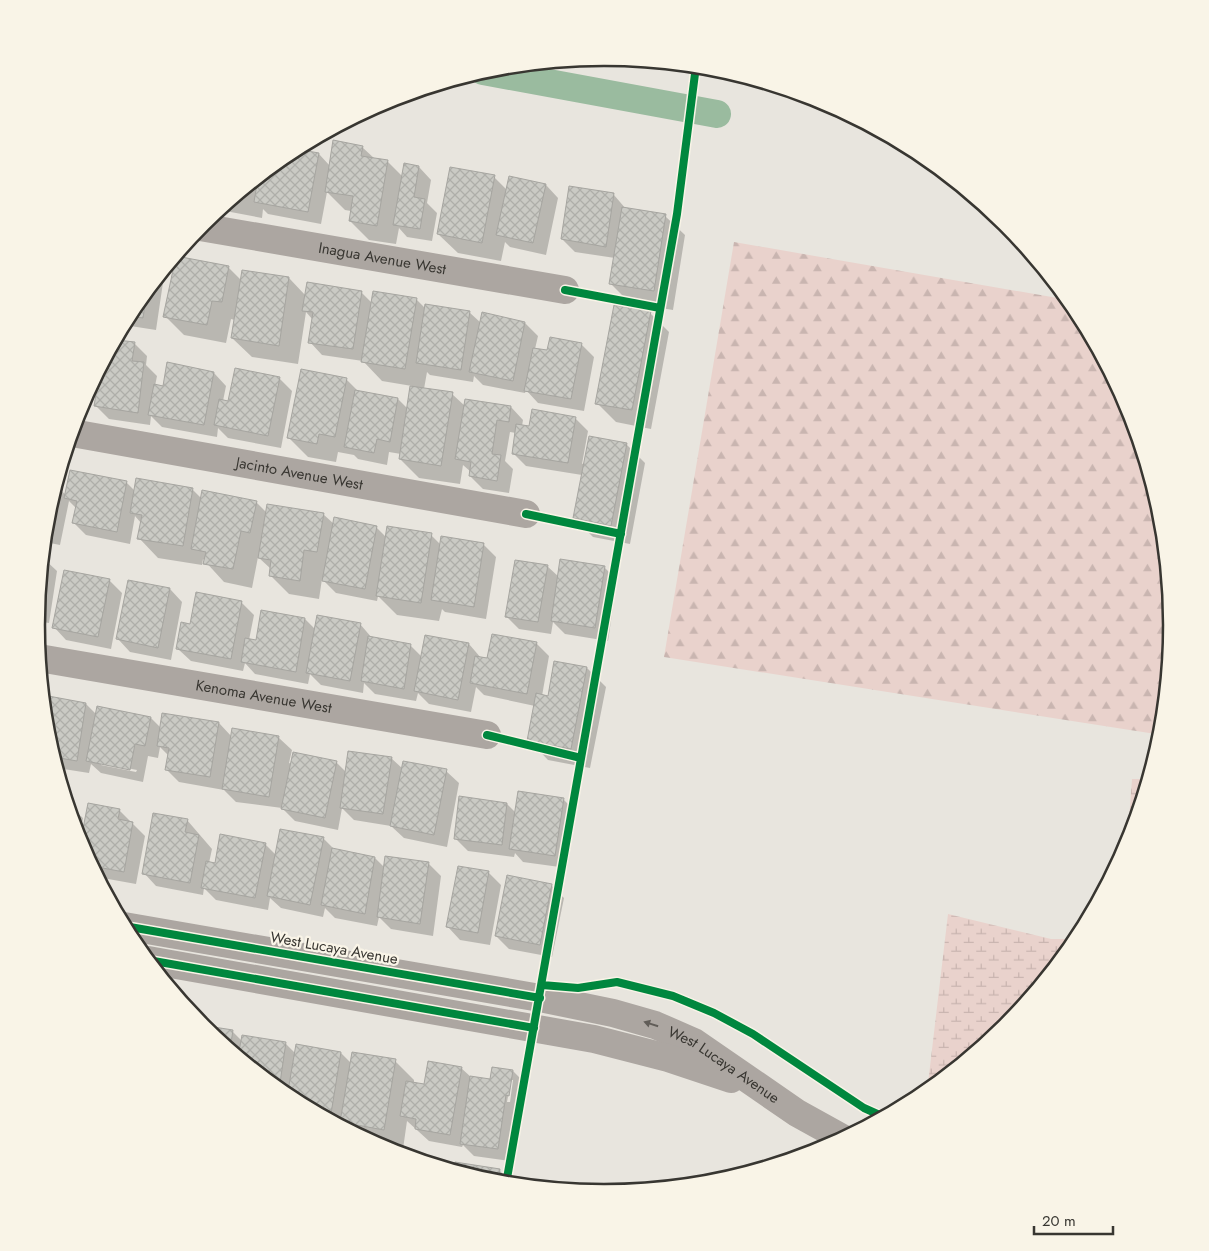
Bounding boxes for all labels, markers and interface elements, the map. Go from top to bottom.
street label: Inagua Avenue West [317,237,448,280]
street label: Jacinto Avenue West [232,451,365,496]
street label: Kenoma Avenue West [194,674,334,719]
street label: West Lucaya Avenue [268,926,400,970]
one-way arrow [643,1020,658,1027]
street label: West Lucaya Avenue [664,1021,784,1109]
scale bar [1034,1204,1113,1236]
text: 20 m [1042,1210,1076,1232]

